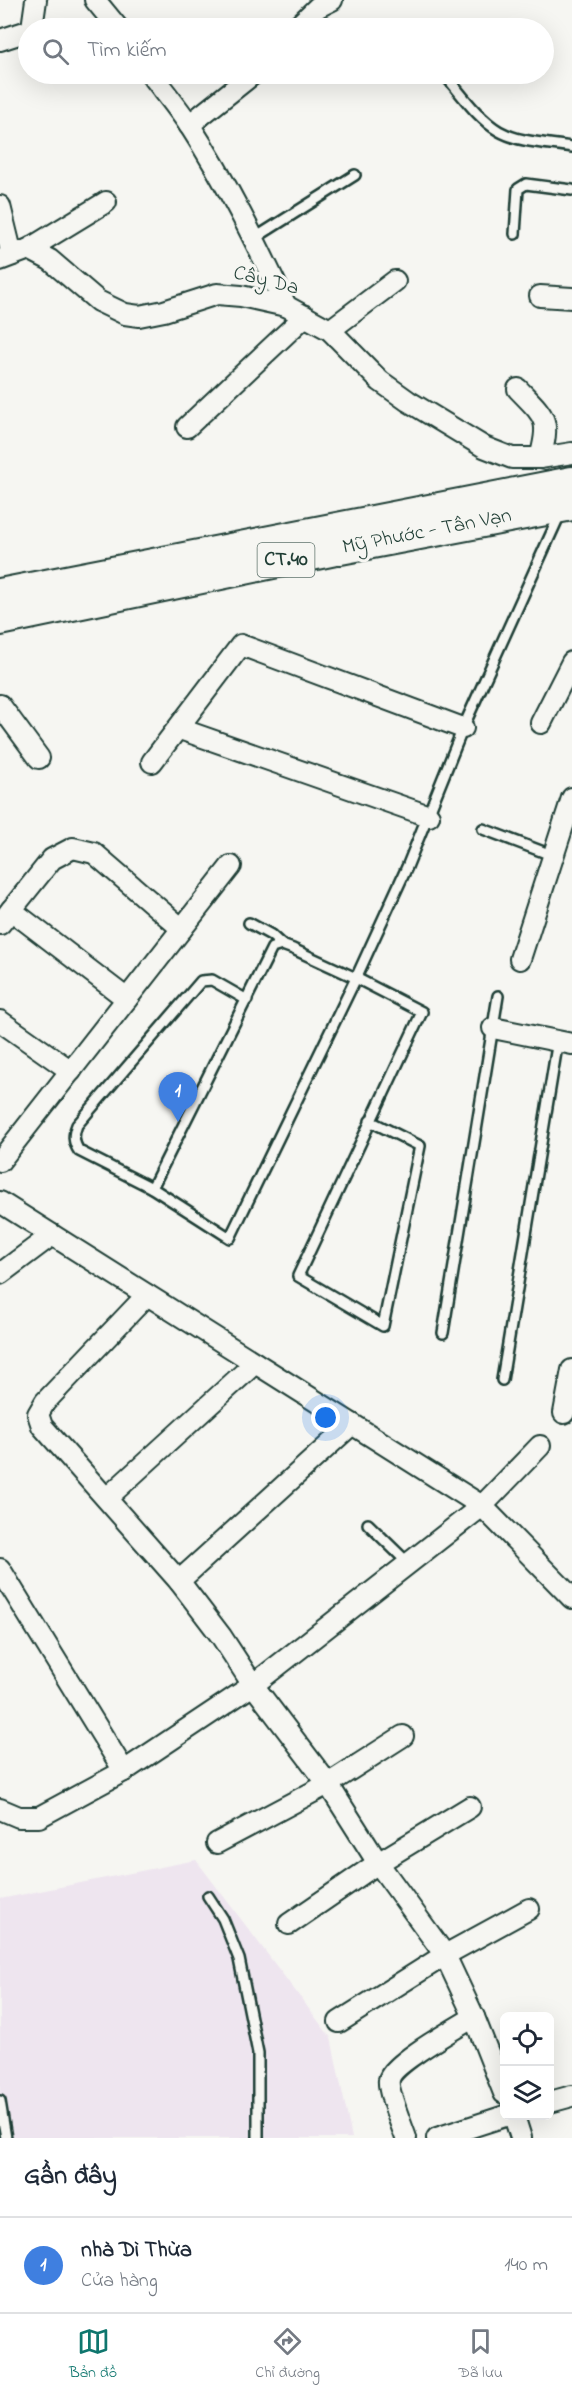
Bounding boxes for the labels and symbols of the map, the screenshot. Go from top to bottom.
street label: Cây Da [230,258,302,306]
street label: Mỹ Phước - Tân Vạn [340,501,514,565]
road number: CT.40 [258,543,314,577]
pin: 1 [158,1072,198,1122]
your location [311,1403,340,1432]

